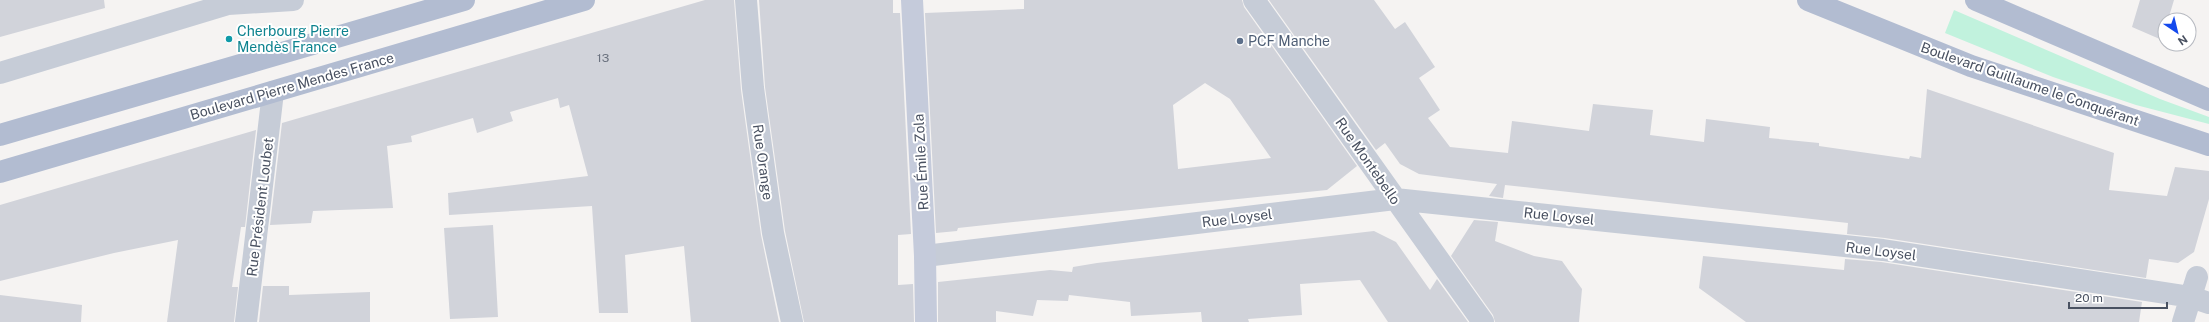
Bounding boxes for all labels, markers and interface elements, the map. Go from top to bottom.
north arrow [2157,12,2197,52]
place label: Cherbourg Pierre Mendès France [237,23,349,55]
place label: PCF Manche [1248,33,1330,49]
text: N [2176,33,2190,48]
marker: Cherbourg Pierre Mendès France [224,34,234,44]
marker: PCF Manche [1235,36,1245,46]
street label: Boulevard Guillaume le Conquérant [1919,39,2141,129]
street label: Boulevard Pierre Mendes France [188,49,396,123]
house number: 13 [597,51,609,65]
street label: Rue Émile Zola [909,113,932,211]
street label: Rue Montebello [1332,115,1404,207]
street label: Rue Orange [750,123,776,201]
street label: Rue Président Loubet [244,137,276,277]
street label: Rue Loysel [1523,204,1595,228]
street label: Rue Loysel [1201,206,1273,230]
street label: Rue Loysel [1845,239,1917,263]
scale bar [2069,284,2167,310]
text: 20 m [2075,291,2103,305]

